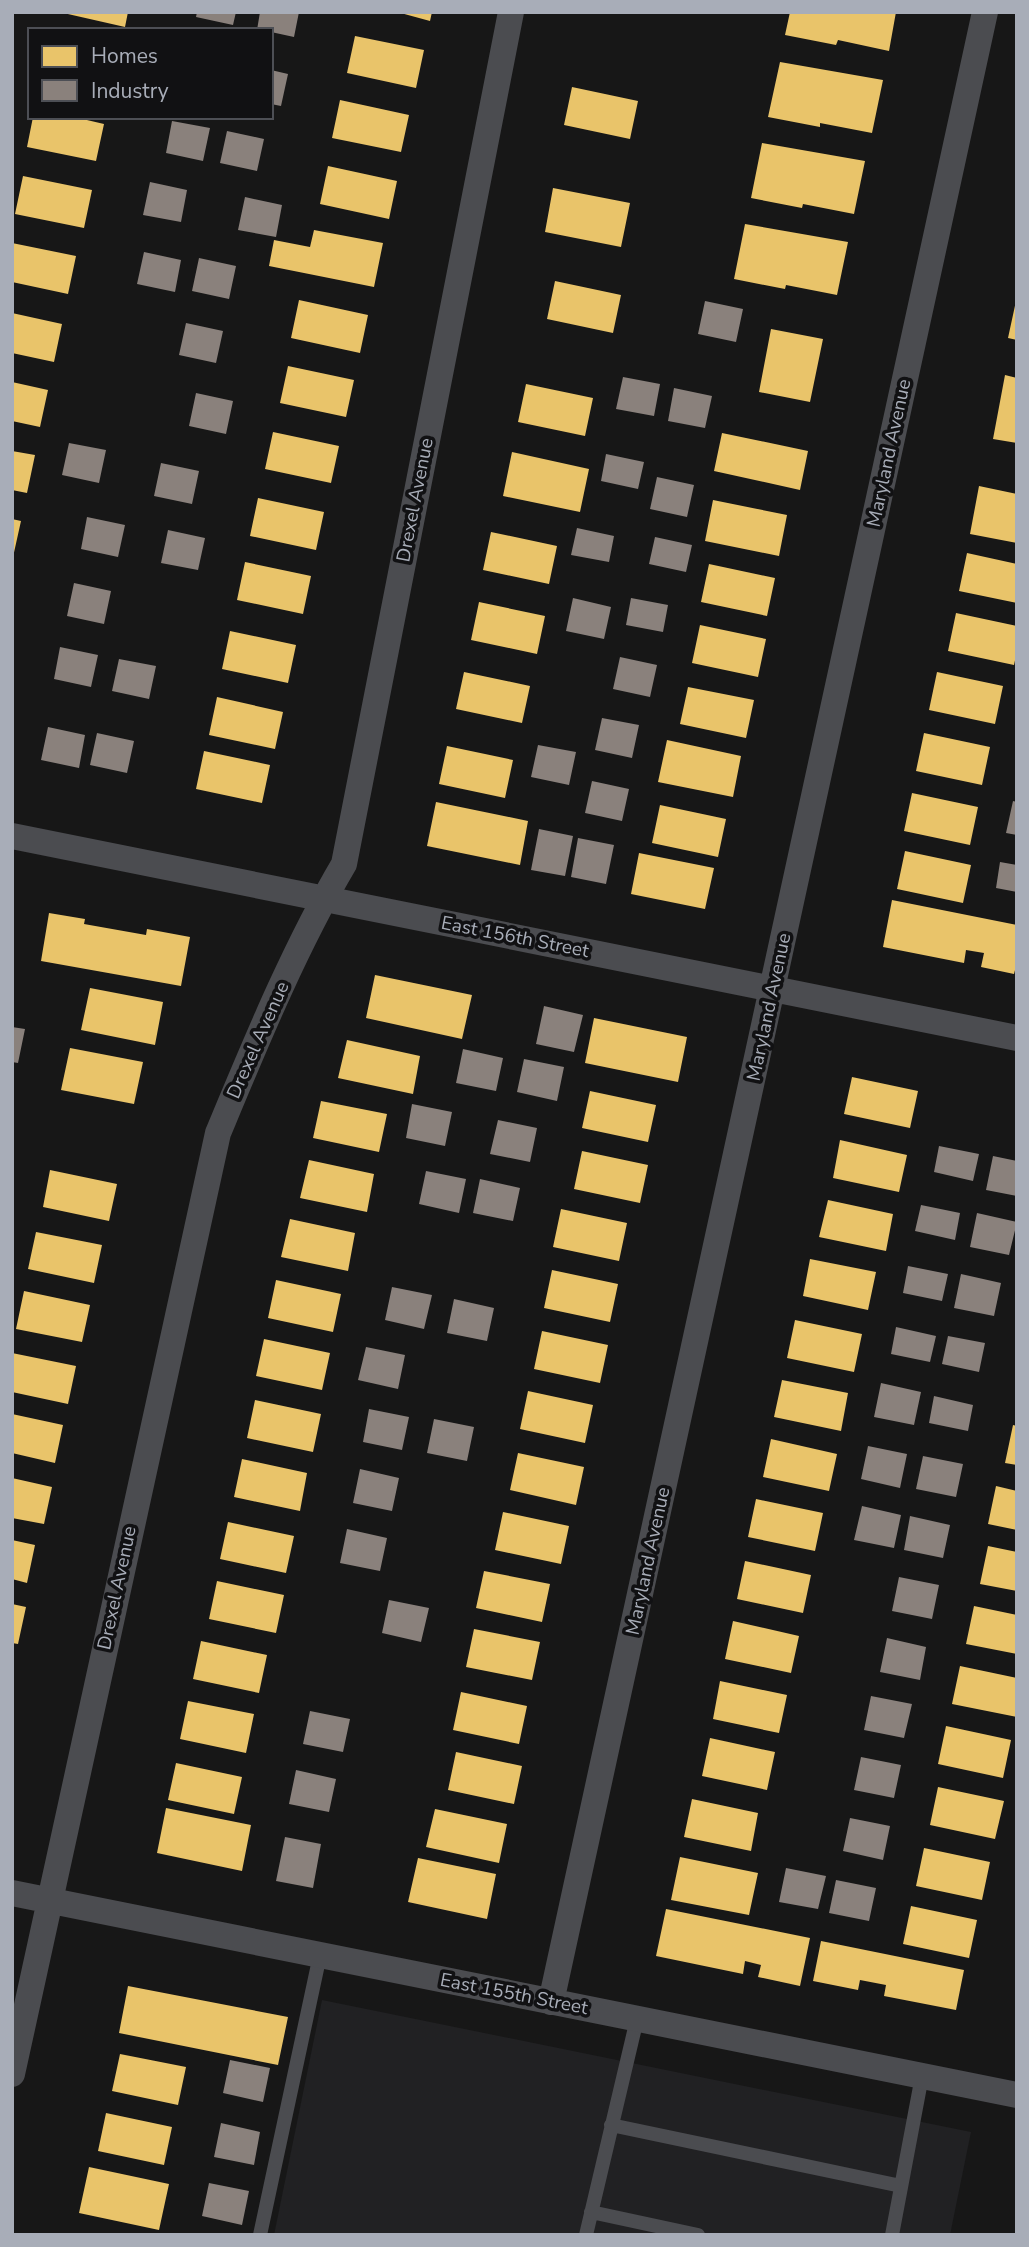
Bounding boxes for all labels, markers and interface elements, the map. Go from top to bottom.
legend [28,28,273,119]
text: Homes [91,42,158,70]
text: Industry [91,77,169,105]
street label: Maryland Avenue [861,377,917,529]
street label: Drexel Avenue [390,436,440,564]
street label: East 156th Street [439,910,591,964]
street label: Maryland Avenue [741,931,797,1083]
street label: Drexel Avenue [221,977,295,1103]
street label: Maryland Avenue [620,1485,676,1637]
street label: Drexel Avenue [91,1524,143,1652]
street label: East 155th Street [438,1967,590,2021]

